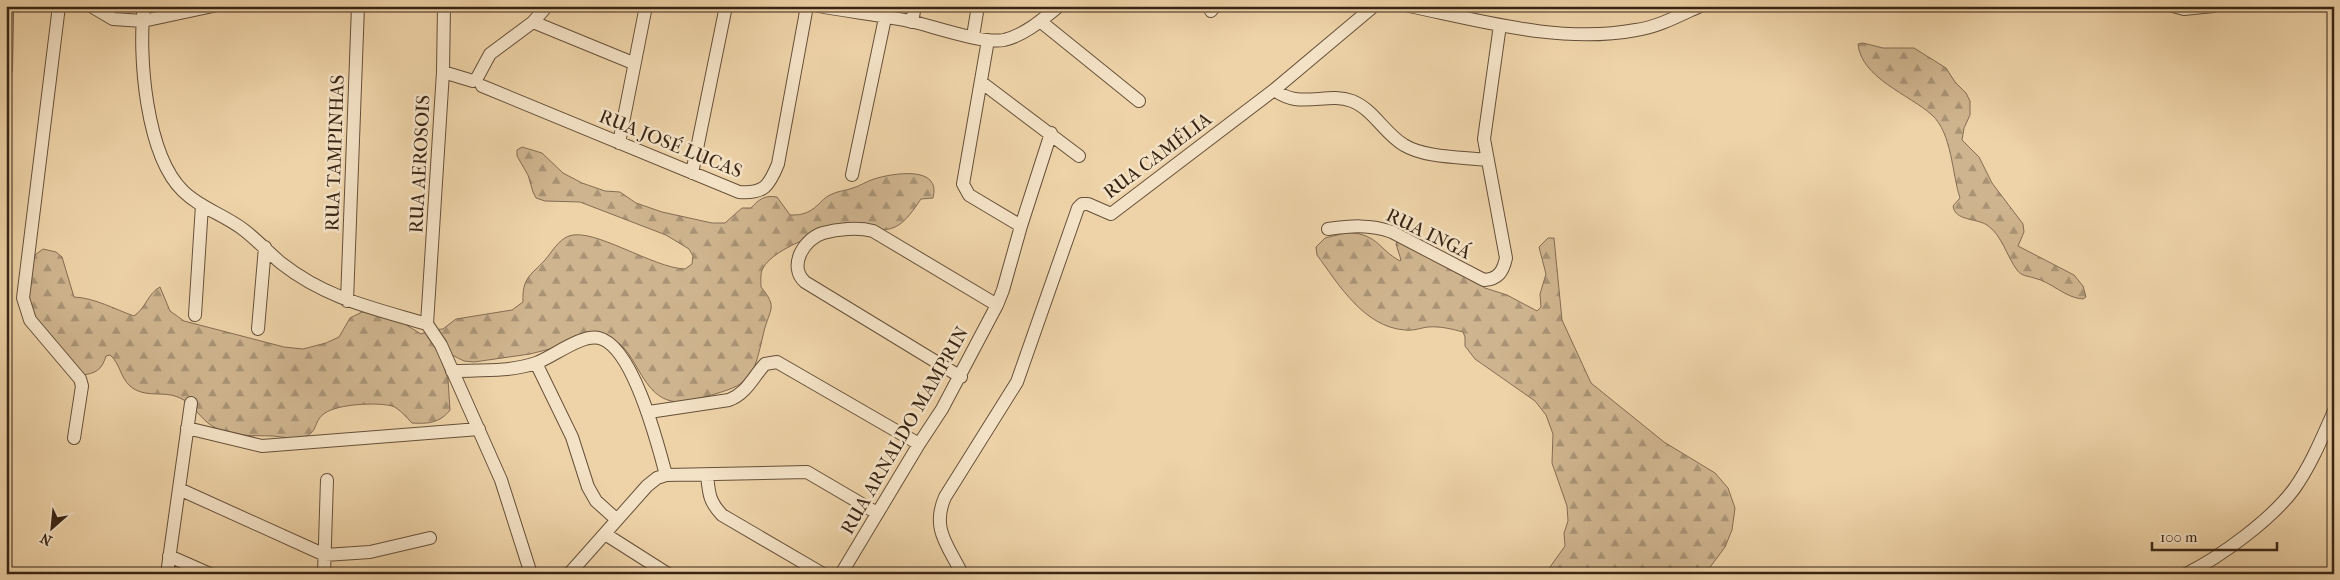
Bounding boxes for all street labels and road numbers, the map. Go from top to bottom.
street label: RUA TAMPINHAS [321,74,349,232]
street label: RUA AEROSOIS [405,94,435,234]
street label: RUA JOSÉ LUCAS [596,105,746,183]
street label: RUA CAMÉLIA [1099,108,1216,204]
street label: RUA INGÁ [1383,204,1475,264]
street label: RUA ARNALDO MAMPRIN [836,322,974,538]

